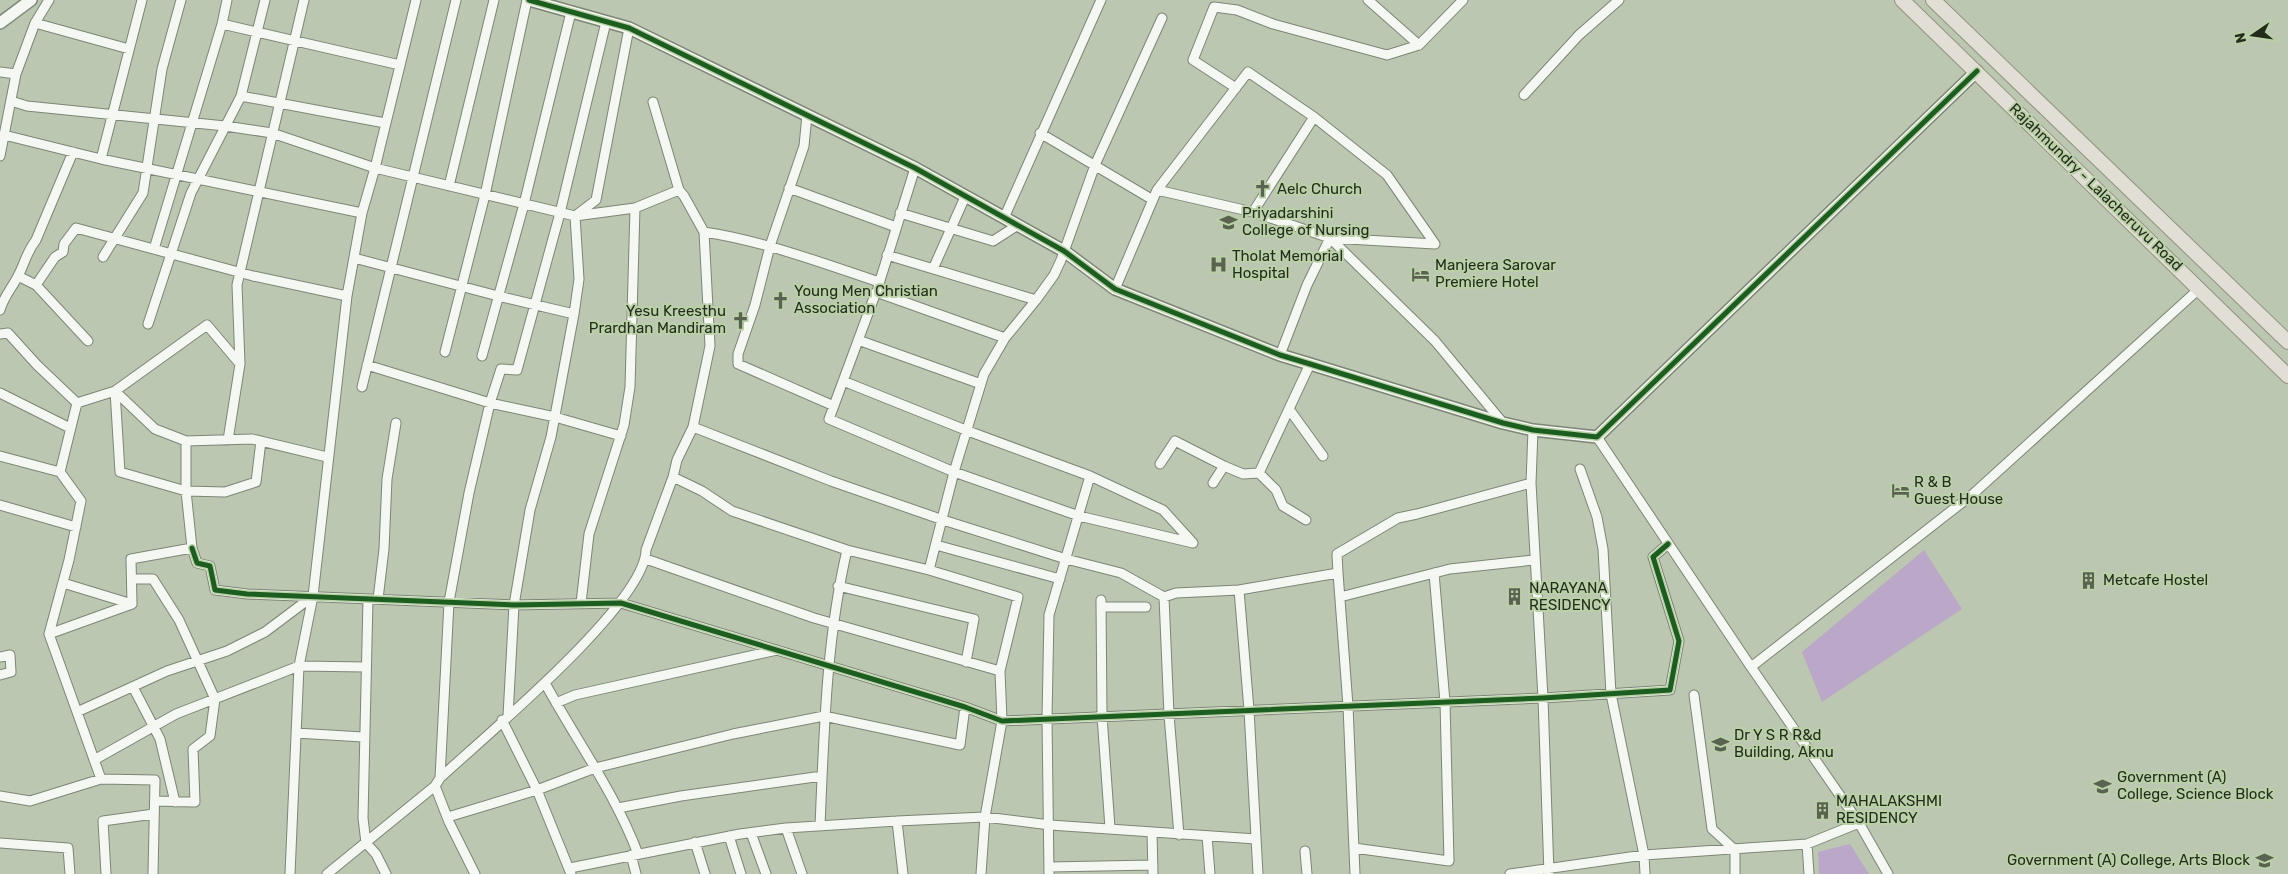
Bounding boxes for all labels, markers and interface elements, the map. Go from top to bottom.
north arrow [2228,10,2278,60]
text: N [2231,31,2250,45]
street label: Rajahmundry - Lalacheruvu Road [2006,99,2186,275]
church icon: Aelc Church [1253,179,1273,199]
place label: Aelc Church [1277,180,1362,198]
place label: Priyadarshini College of Nursing [1242,204,1369,239]
school or university icon: Priyadarshini College of Nursing [1218,212,1238,232]
place label: Tholat Memorial Hospital [1232,247,1343,282]
hospital icon: Tholat Memorial Hospital [1208,255,1228,275]
place label: Manjeera Sarovar Premiere Hotel [1435,256,1556,291]
hotel icon: Manjeera Sarovar Premiere Hotel [1411,264,1431,284]
place label: Young Men Christian Association [794,282,938,317]
church icon: Young Men Christian Association [770,290,790,310]
place label: Yesu Kreesthu Prardhan Mandiram [589,302,726,337]
church icon: Yesu Kreesthu Prardhan Mandiram [730,310,750,330]
place label: R & B Guest House [1914,473,2003,508]
hotel icon: R & B Guest House [1890,481,1910,501]
building icon: Metcafe Hostel [2079,570,2099,590]
place label: Metcafe Hostel [2103,571,2208,589]
place label: NARAYANA RESIDENCY [1529,579,1611,614]
building icon: NARAYANA RESIDENCY [1505,587,1525,607]
place label: Dr Y S R R&d Building, Aknu [1734,726,1834,761]
school or university icon: Dr Y S R R&d Building, Aknu [1710,734,1730,754]
place label: Government (A) College, Science Block [2117,768,2274,803]
school or university icon: Government (A) College, Science Block [2093,776,2113,796]
place label: MAHALAKSHMI RESIDENCY [1836,792,1942,827]
building icon: MAHALAKSHMI RESIDENCY [1812,800,1832,820]
school or university icon: Government (A) College, Arts Block [2254,850,2274,870]
place label: Government (A) College, Arts Block [2007,851,2250,869]

